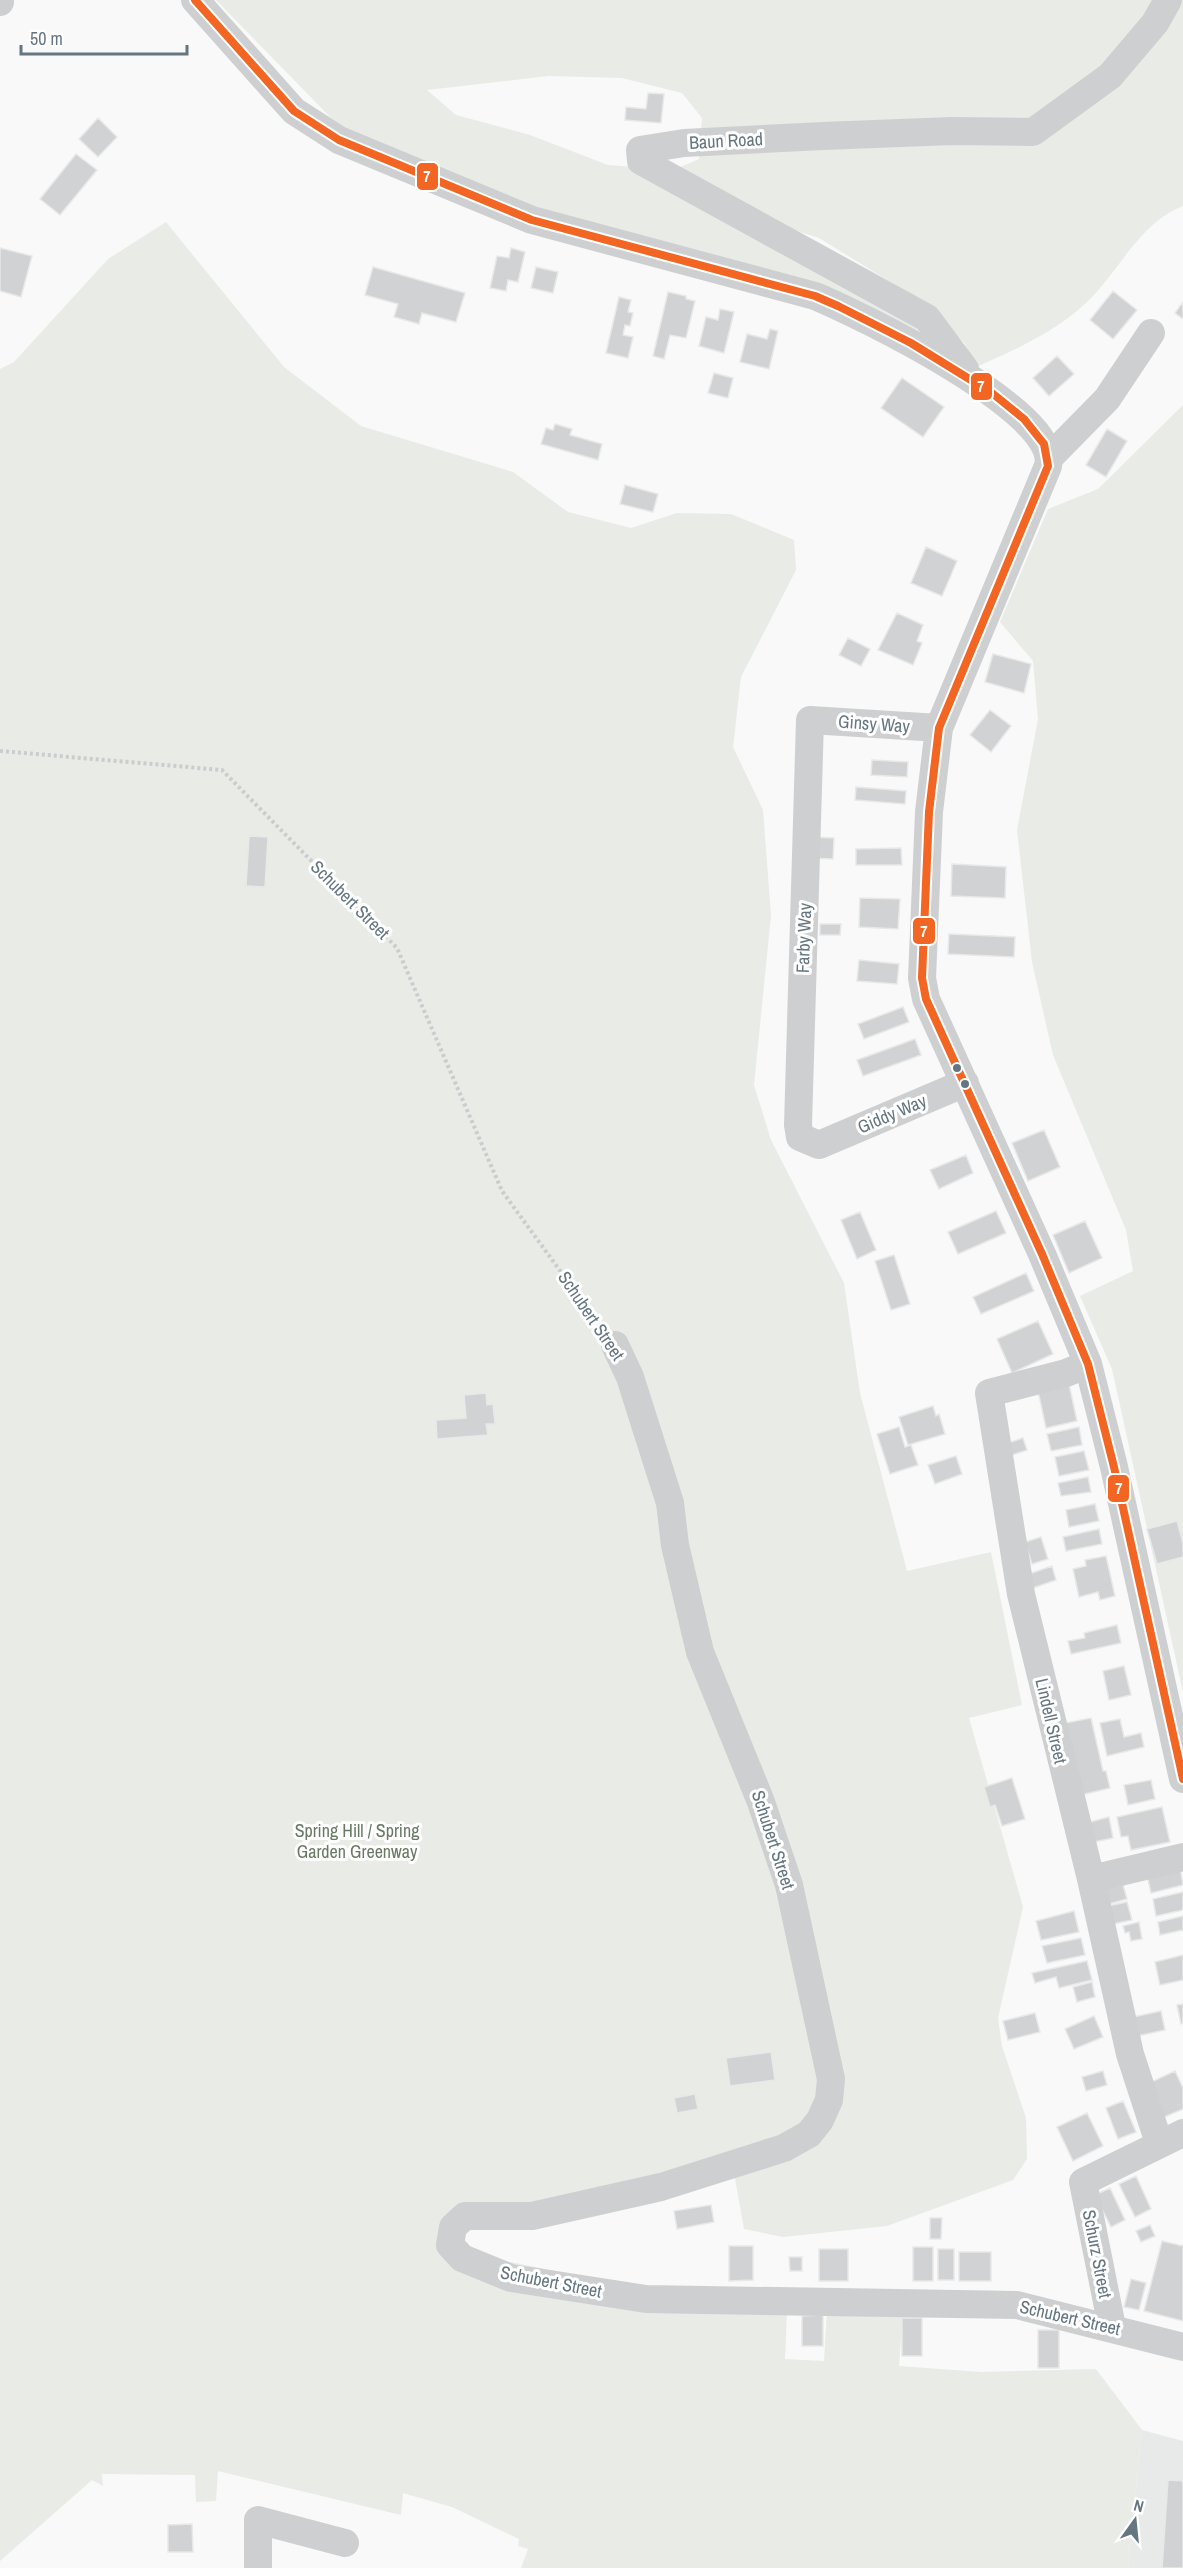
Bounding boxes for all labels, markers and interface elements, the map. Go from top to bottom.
scale bar [21,18,188,56]
text: 50 m [30,26,63,51]
street label: Baun Road [688,126,764,155]
line badge: 7 [416,162,439,191]
text: 7 [423,165,431,187]
line badge: 7 [970,372,993,401]
text: 7 [977,375,985,397]
street label: Ginsy Way [837,709,911,739]
street label: Schubert Street [305,855,395,945]
street label: Farby Way [790,902,817,973]
line badge: 7 [912,917,936,945]
text: 7 [920,920,928,942]
unlabelled marker [951,1062,963,1074]
unlabelled marker [959,1078,971,1090]
street label: Giddy Way [854,1088,931,1139]
street label: Schubert Street [552,1266,630,1365]
line badge: 7 [1107,1474,1130,1503]
text: 7 [1115,1477,1123,1499]
street label: Lindell Street [1030,1676,1073,1766]
street label: Schubert Street [746,1787,801,1892]
park label: Spring Hill / Spring Garden Greenway [295,1818,420,1864]
street label: Schurz Street [1077,2208,1118,2300]
street label: Schubert Street [498,2259,604,2304]
street label: Schubert Street [1017,2294,1123,2341]
north arrow [1105,2490,1165,2550]
text: N [1131,2494,1146,2517]

